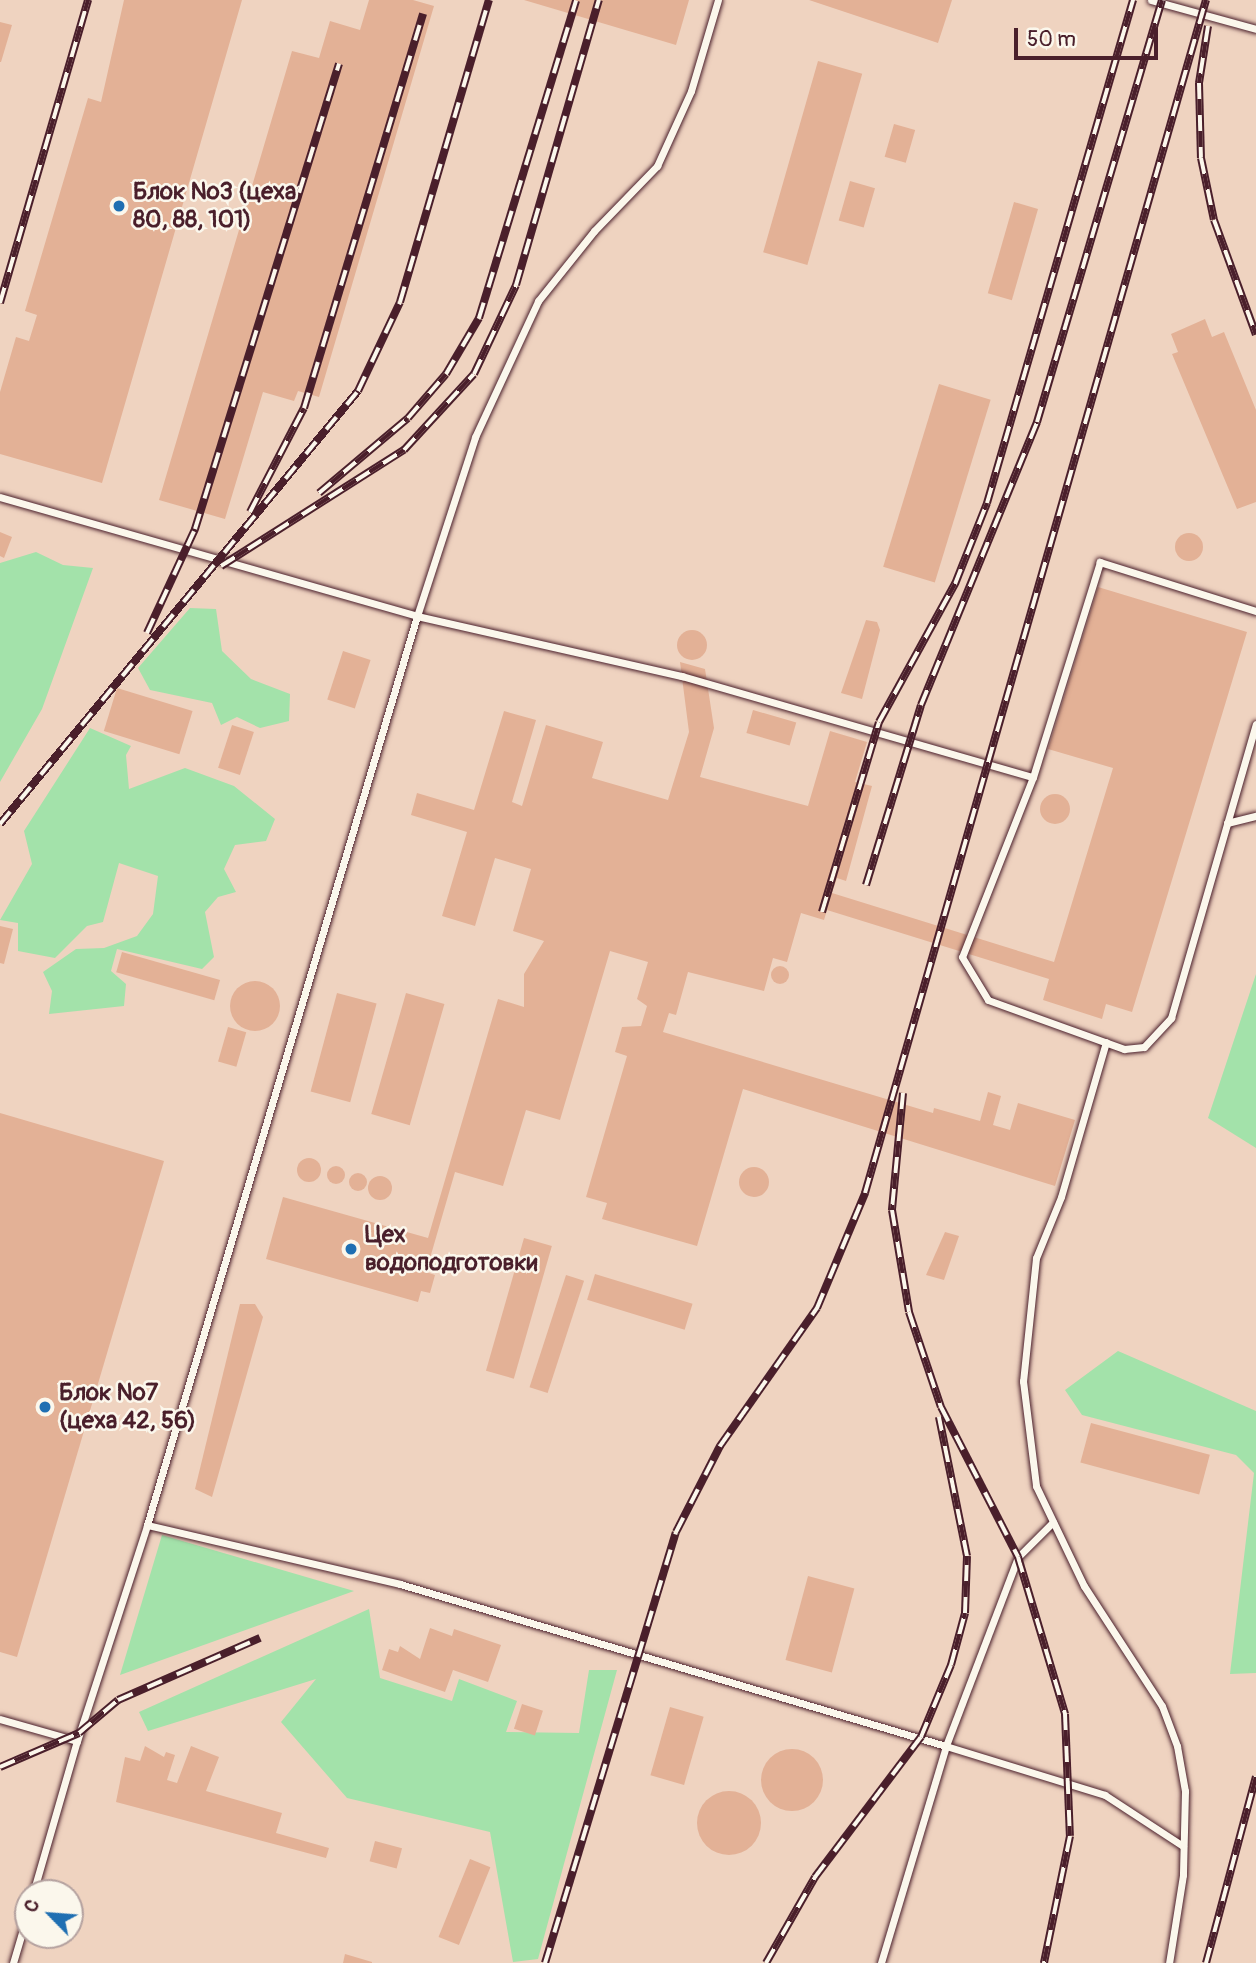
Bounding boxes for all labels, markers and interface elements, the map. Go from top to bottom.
scale bar [1018,14,1162,58]
text: 50 m [1027,26,1076,53]
place label: Блок №3 (цеха 80, 88, 101) [133,178,296,234]
marker: Блок №3 (цеха 80, 88, 101) [111,198,127,214]
place label: Цех водоподготовки [365,1221,537,1277]
marker: Цех водоподготовки [343,1241,359,1257]
place label: Блок №7 (цеха 42, 56) [59,1379,196,1435]
marker: Блок №7 (цеха 42, 56) [37,1399,53,1415]
north arrow [14,1879,84,1949]
text: С [18,1896,45,1916]

